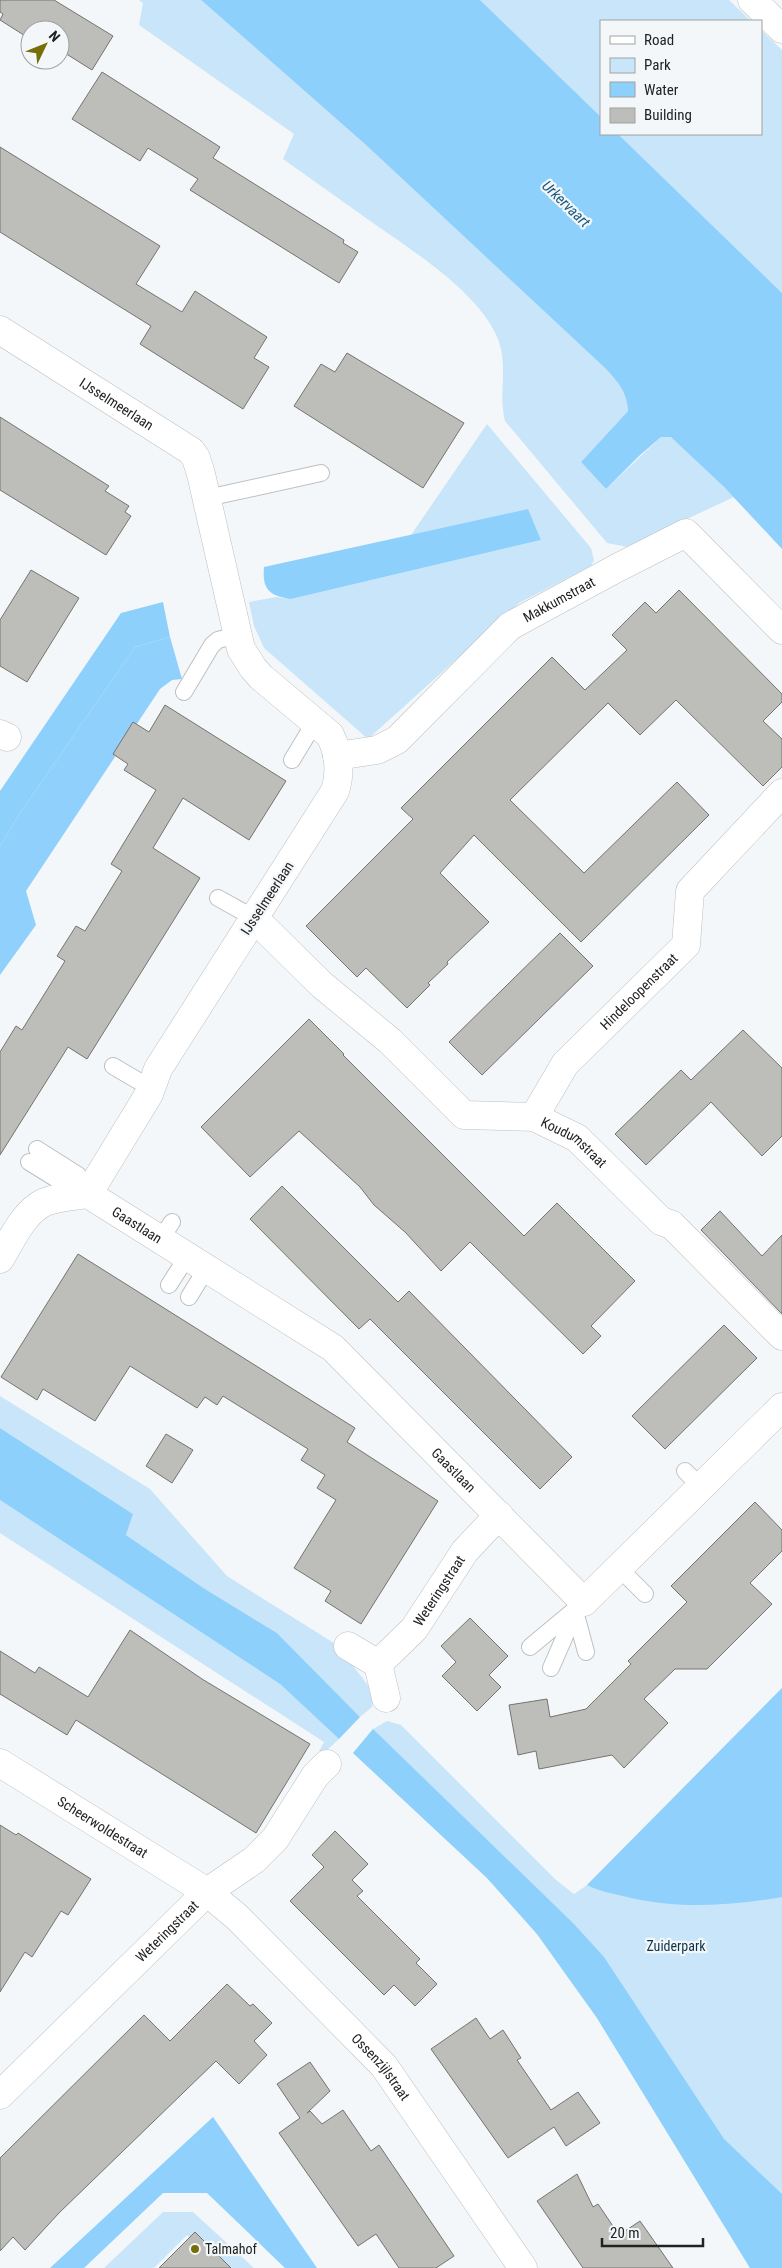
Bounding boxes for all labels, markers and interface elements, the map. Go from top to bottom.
north arrow [20,20,70,70]
legend [600,20,762,135]
text: N [46,28,63,45]
text: Road [644,31,674,49]
text: Park [644,56,671,74]
text: Water [644,81,679,99]
text: Building [644,106,692,124]
water label: Urkervaart [538,177,594,232]
street label: IJsselmeerlaan [77,375,156,433]
street label: Makkumstraat [520,574,598,625]
street label: IJsselmeerlaan [237,858,297,938]
street label: Hindeloopenstraat [597,950,681,1033]
street label: Koudumstraat [539,1114,610,1171]
street label: Gaastlaan [109,1203,165,1246]
street label: Gaastlaan [428,1445,479,1496]
street label: Weteringstraat [410,1552,468,1629]
street label: Scheerwoldestraat [55,1793,151,1861]
street label: Weteringstraat [133,1897,202,1965]
park label: Zuiderpark [646,1938,706,1954]
street label: Ossenzijlstraat [348,2030,413,2103]
scale bar [602,2216,703,2248]
text: 20 m [610,2224,640,2242]
place label: Talmahof [205,2241,257,2257]
marker: Talmahof [189,2243,201,2255]

